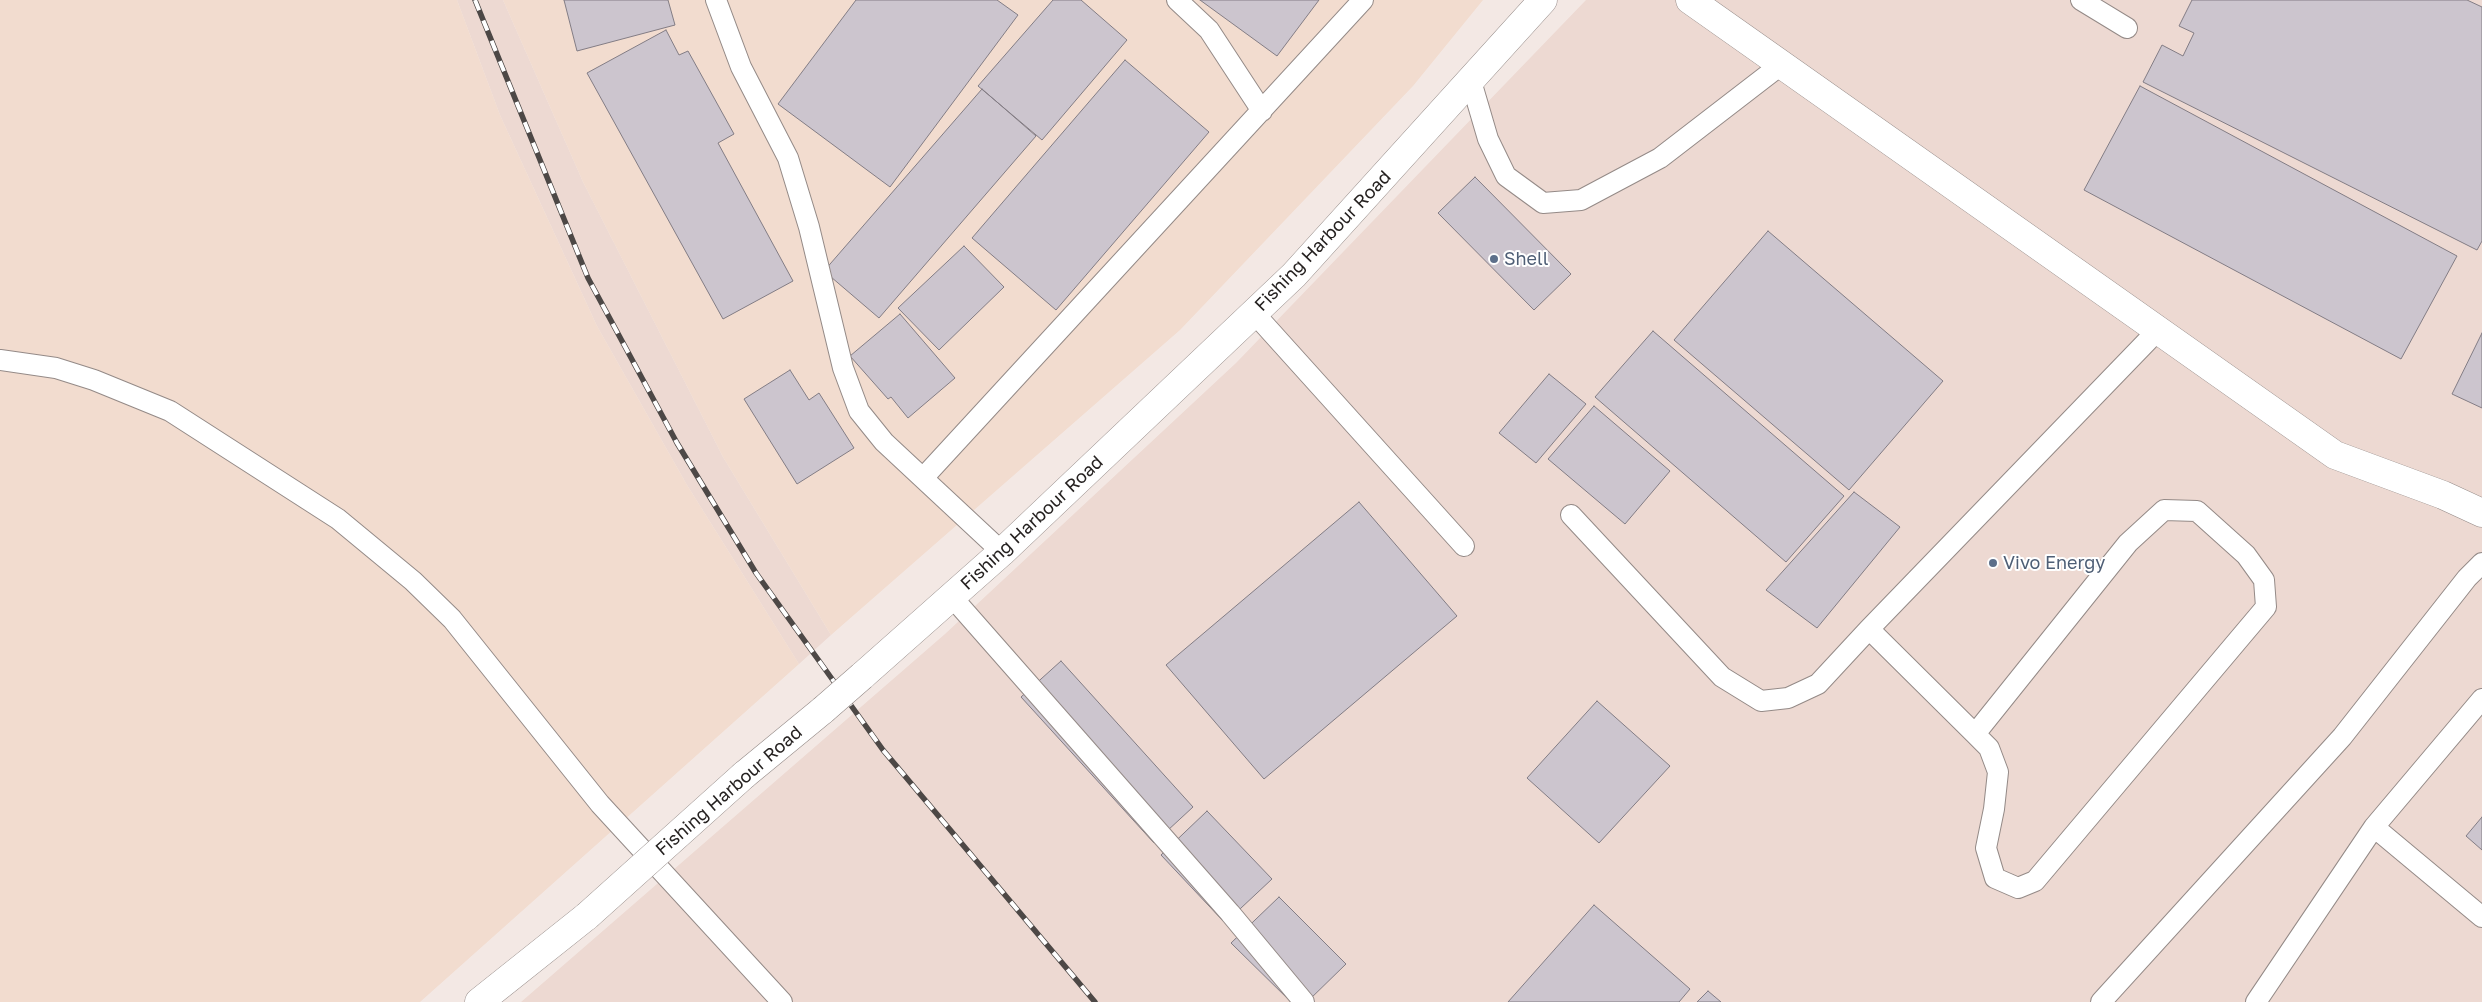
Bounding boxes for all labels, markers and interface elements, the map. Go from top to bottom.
street label: Fishing Harbour Road [1250,166,1396,316]
place label: Shell [1504,248,1549,270]
marker: Shell [1488,253,1500,265]
street label: Fishing Harbour Road [956,451,1108,595]
place label: Vivo Energy [2003,552,2105,574]
marker: Vivo Energy [1987,557,1999,569]
street label: Fishing Harbour Road [651,722,807,860]

